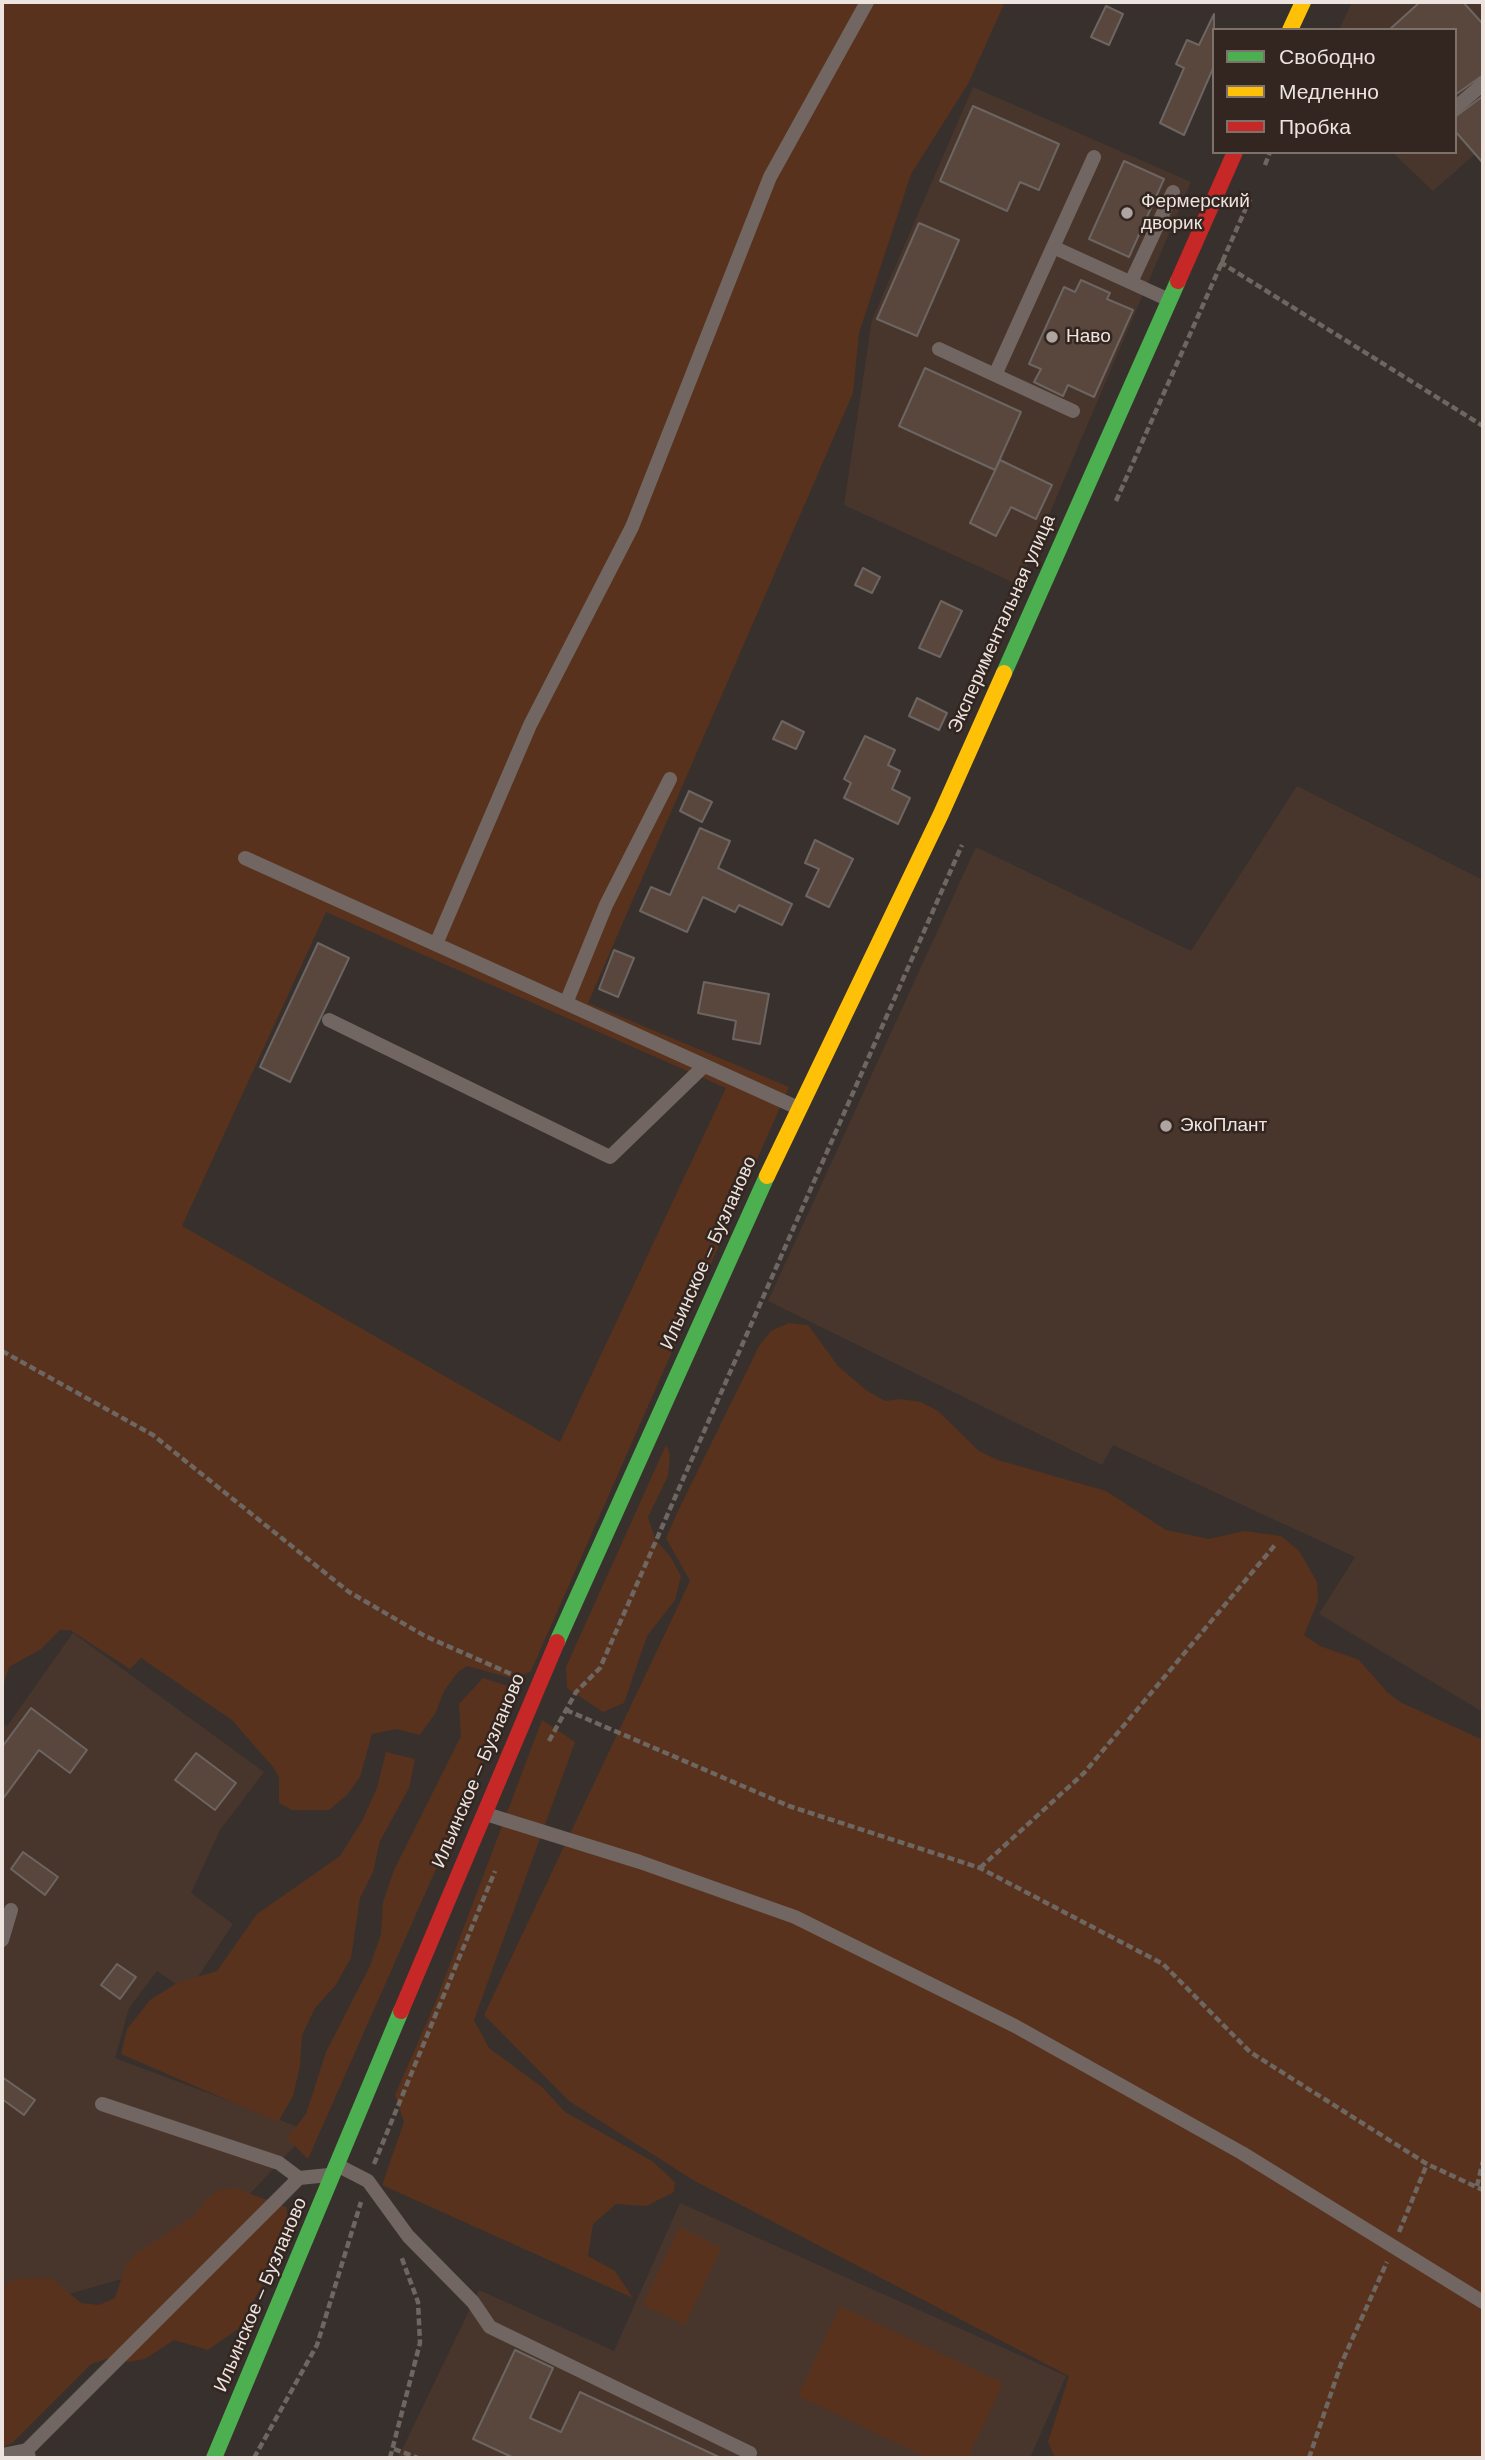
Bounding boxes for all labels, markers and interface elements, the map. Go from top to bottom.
legend [1212,28,1457,154]
text: Свободно [1279,45,1376,68]
text: Медленно [1279,80,1379,103]
text: Пробка [1279,115,1351,138]
place label: Фермерский дворик [1141,191,1250,235]
marker: Фермерский дворик [1119,205,1135,221]
place label: Наво [1066,326,1111,348]
marker: Наво [1044,329,1060,345]
street label: Экспериментальная улица [943,511,1061,737]
place label: ЭкоПлант [1180,1115,1267,1137]
marker: ЭкоПлант [1158,1118,1174,1134]
street label: Ильинское – Бузланово [656,1153,762,1353]
street label: Ильинское – Бузланово [428,1670,530,1872]
street label: Ильинское – Бузланово [210,2194,312,2396]

